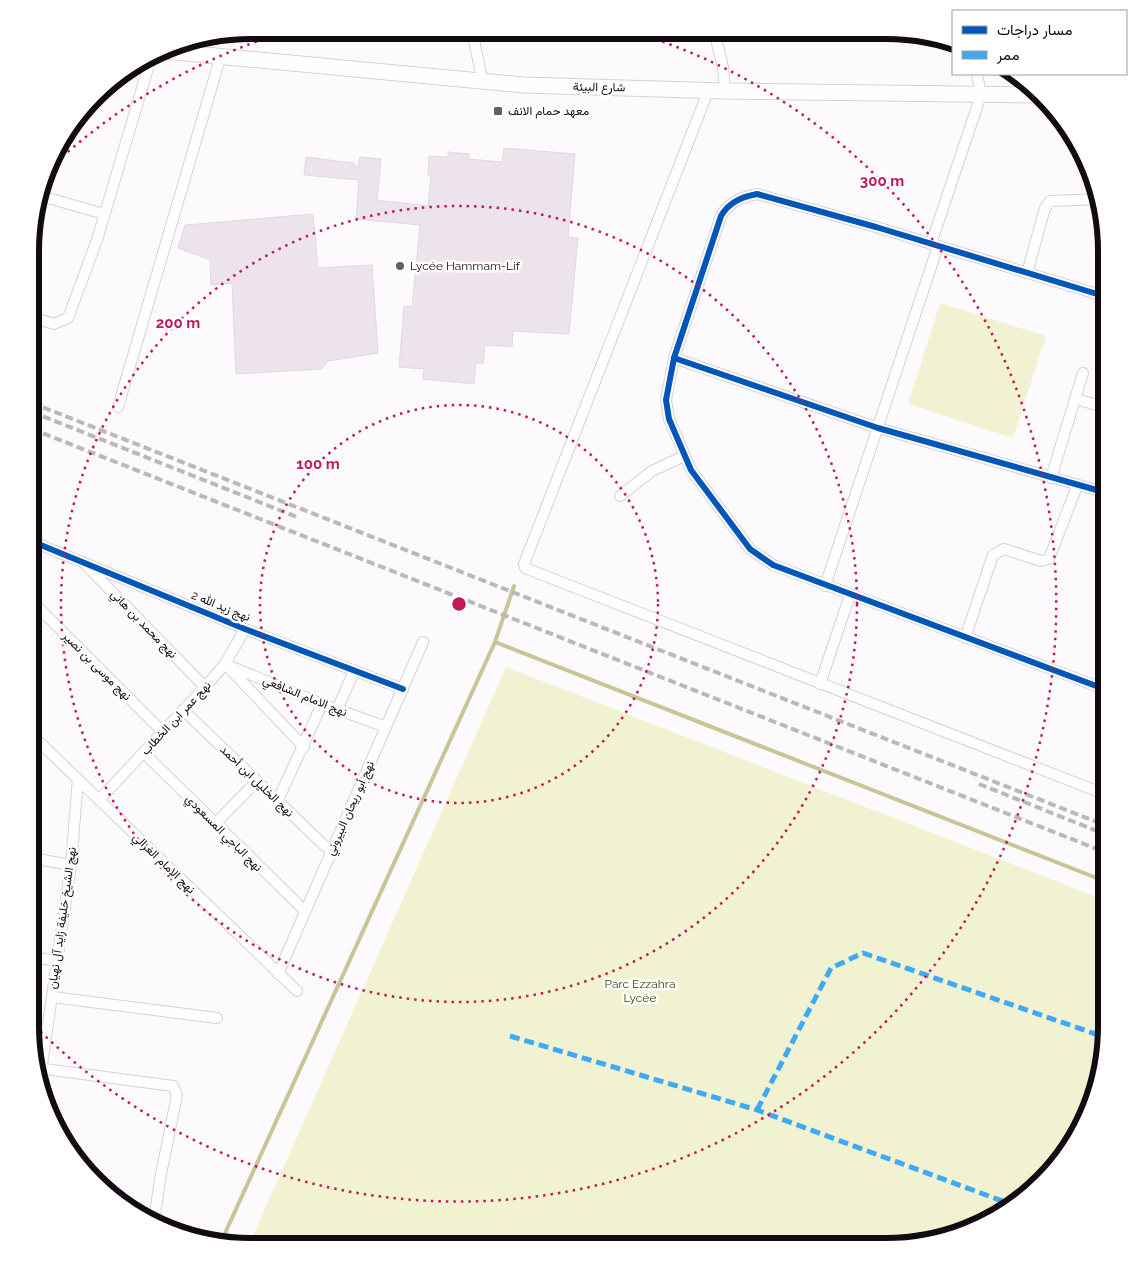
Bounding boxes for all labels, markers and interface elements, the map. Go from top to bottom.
legend [952,10,1127,75]
text: مسار دراجات [997,21,1072,39]
text: ممر [996,46,1019,64]
street label: شارع البيئة [573,80,625,96]
place label: معهد حمام الانف [508,104,589,119]
marker: معهد حمام الانف [492,105,504,117]
text: 300 m [860,172,904,190]
place label: Lycée Hammam-Lif [410,259,521,273]
marker: Lycée Hammam-Lif [394,260,406,272]
text: 200 m [156,314,200,332]
text: 100 m [296,455,340,473]
street label: نهج محمد بن هاني [106,587,180,663]
street label: نهج زيد الله 2 [189,588,253,626]
centre of rings [450,595,468,613]
street label: نهج موسى بن نصير [58,628,134,705]
street label: نهج الامام الشافعي [260,673,349,722]
street label: نهج عمر ابن الخطاب [138,678,215,759]
street label: نهج الخليل ابن أحمد [216,742,297,821]
street label: نهج أبو ريحان البيروني [323,759,380,859]
street label: نهج الباجي المسعودي [181,792,265,876]
street label: نهج الإمام الغزالي [128,830,198,898]
street label: نهج الشيخ خليفة زايد آل نهيان [45,846,81,990]
park label: Parc Ezzahra Lycée [605,977,675,1005]

